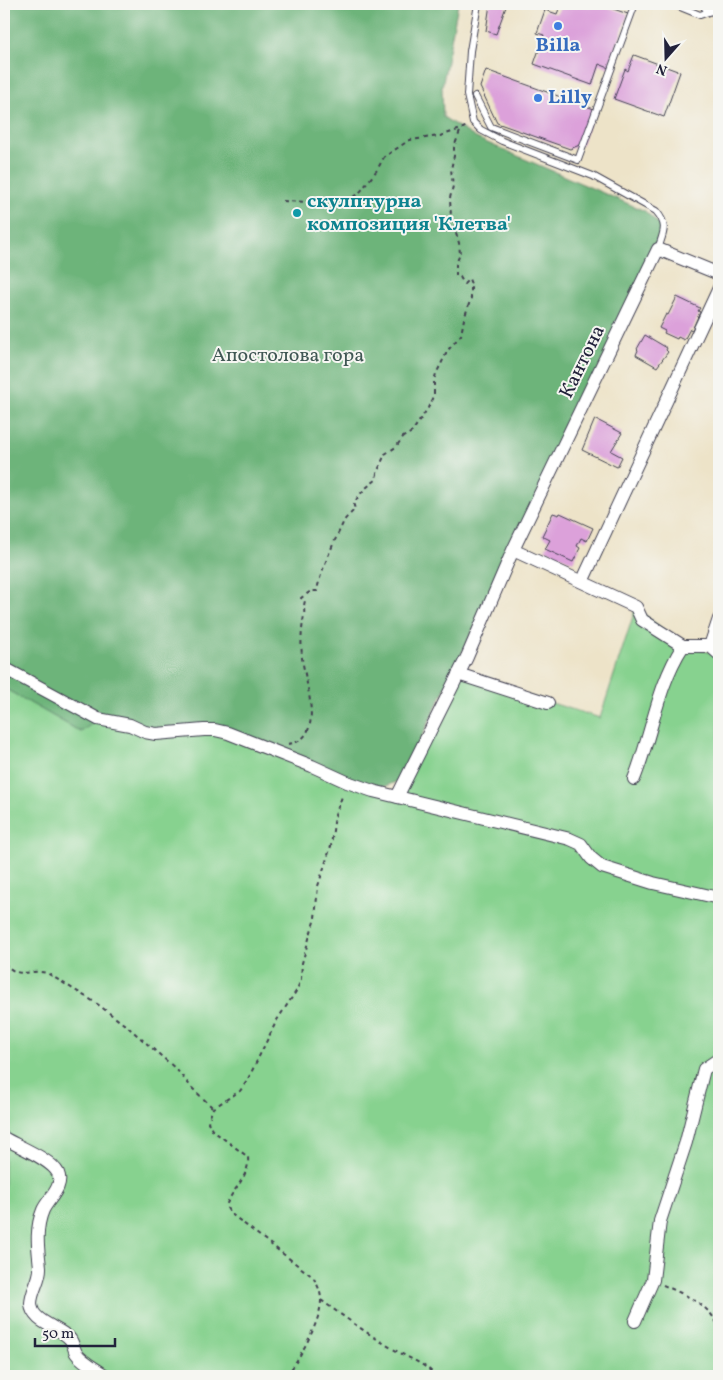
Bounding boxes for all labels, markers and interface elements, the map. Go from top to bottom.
marker: Billa [552,20,564,32]
place label: Billa [536,32,581,60]
north arrow [640,32,690,82]
text: N [654,58,670,79]
place label: Lilly [548,84,592,112]
marker: Lilly [532,92,544,104]
place label: скулптурна композиция 'Клетва' [307,188,511,239]
marker: скулптурна композиция 'Клетва' [291,207,303,219]
street label: Кантона [553,321,613,403]
park label: Апостолова гора [212,342,364,370]
scale bar [35,1315,115,1347]
text: 50 m [42,1324,74,1345]

